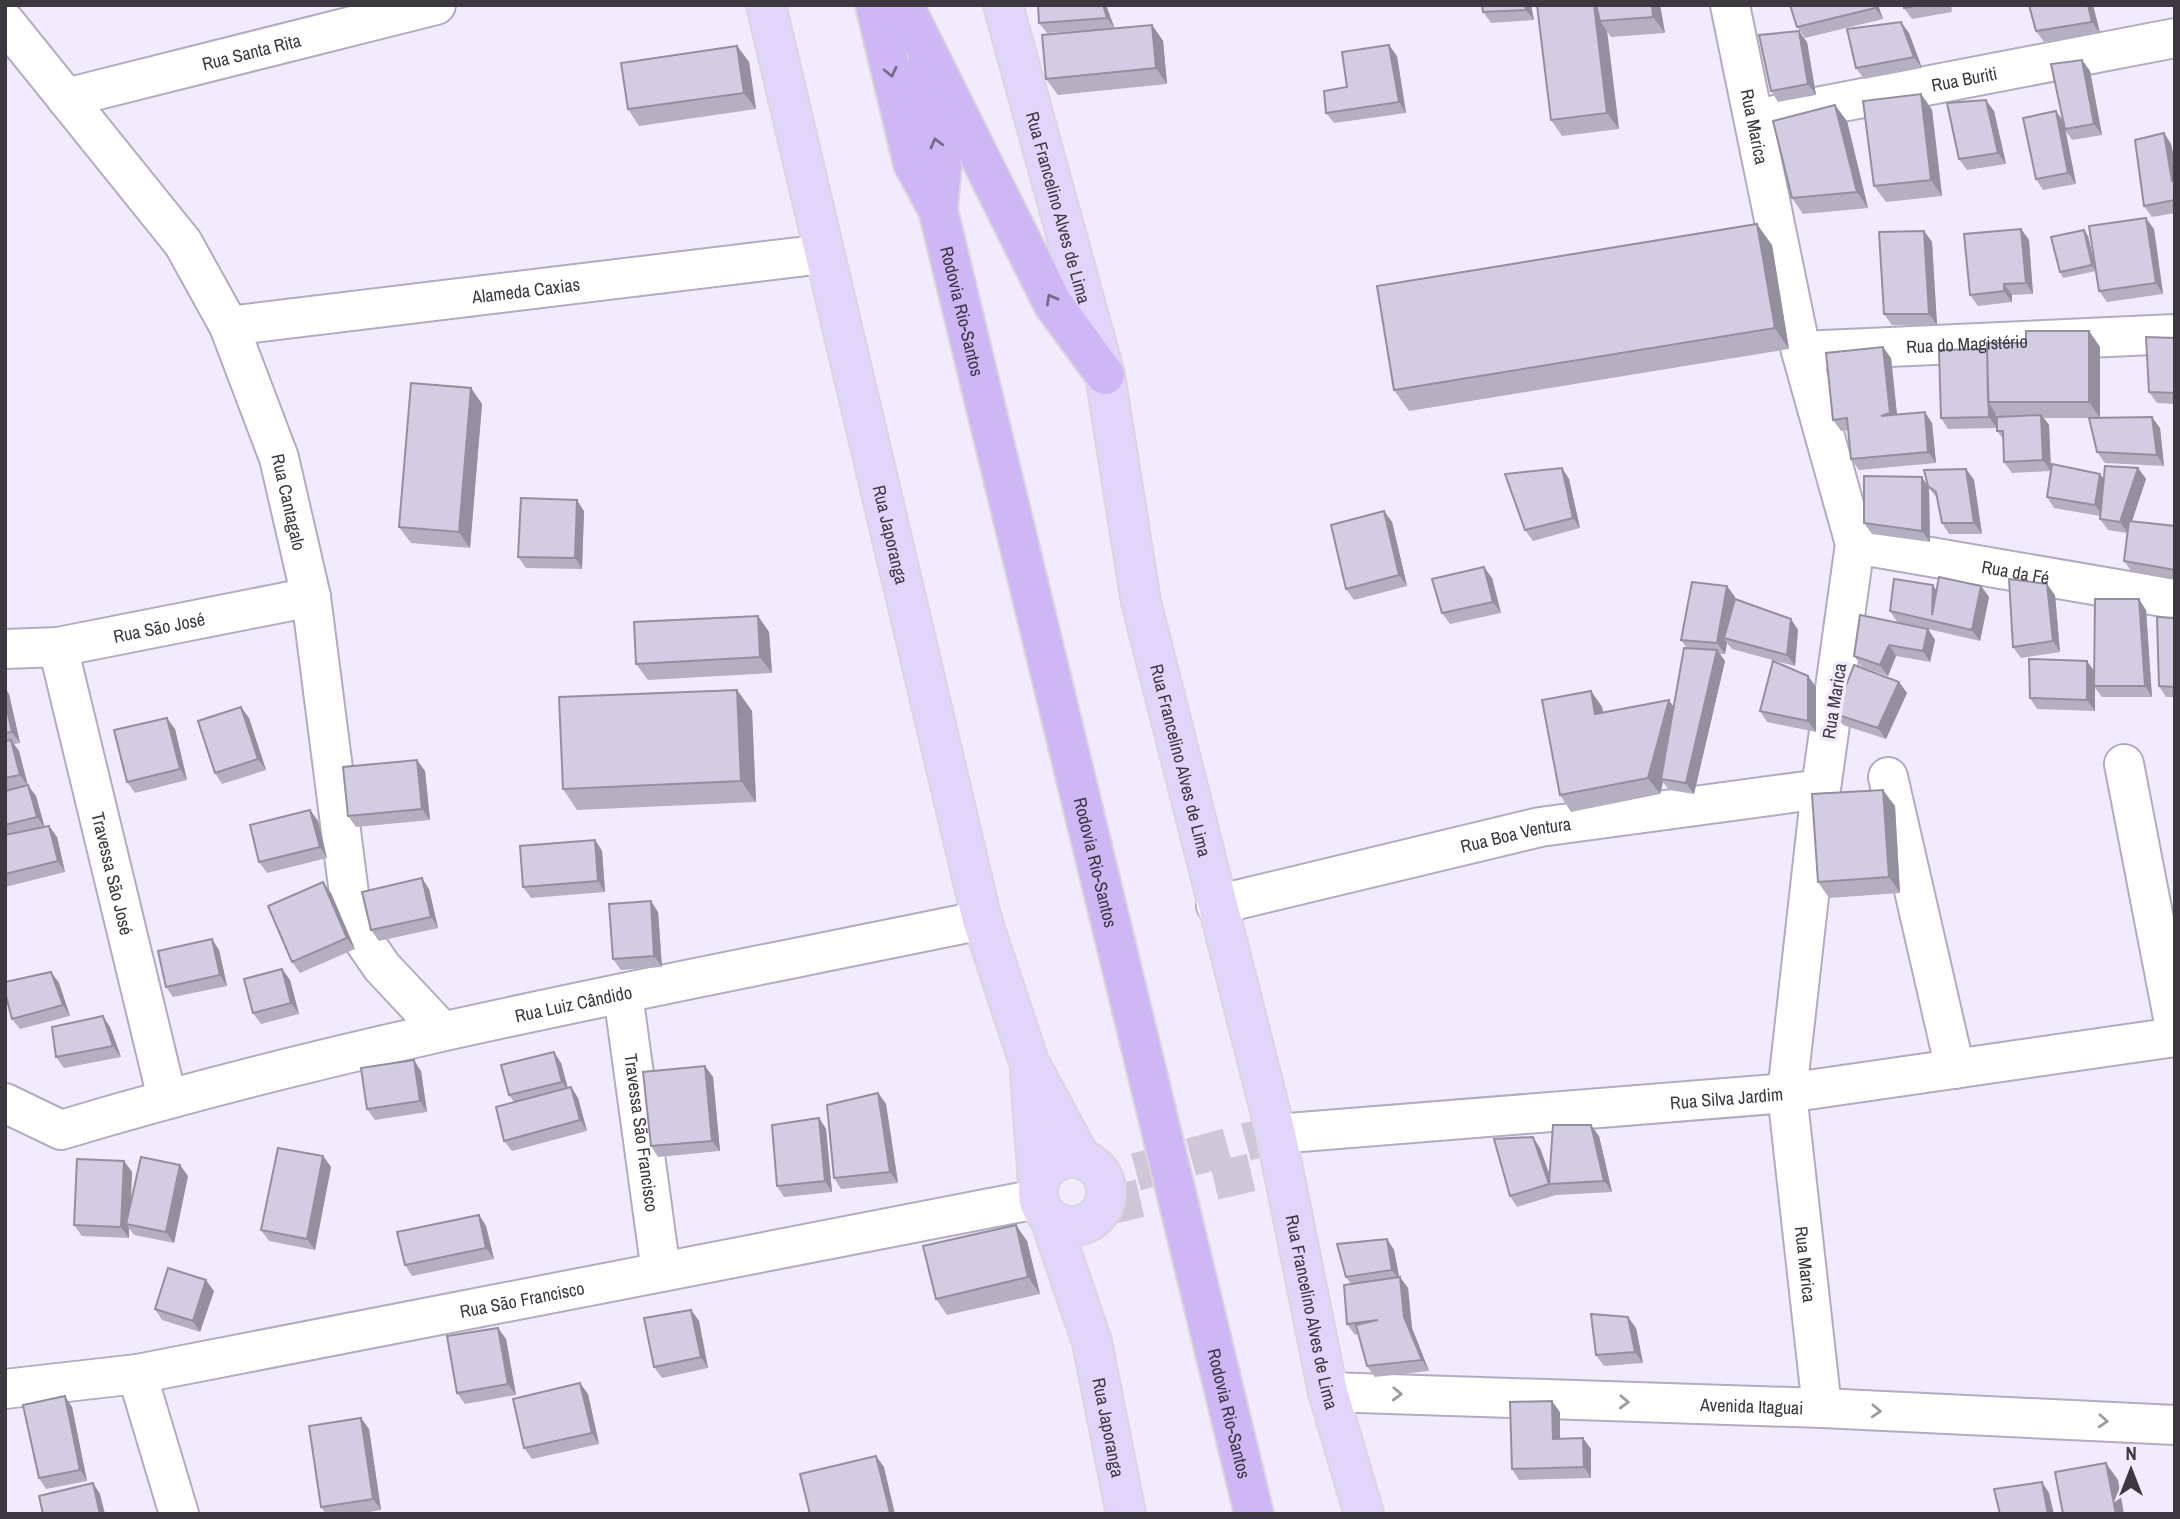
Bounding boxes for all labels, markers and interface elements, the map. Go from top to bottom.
street label: Rua Santa Rita [199,27,303,76]
street label: Rua Buriti [1929,60,1999,97]
one-way arrow [883,66,897,78]
street label: Rua Marica [1735,87,1775,166]
street label: Rua Francelino Alves de Lima [1020,109,1097,306]
one-way arrow [930,137,944,149]
street label: Rodovia Rio-Santos [935,244,990,379]
street label: Alameda Caxias [470,271,581,309]
one-way arrow [1046,294,1059,306]
street label: Rua do Magistério [1906,328,2028,359]
street label: Rua Cantagalo [266,451,312,553]
street label: Rua Japoranga [867,482,915,586]
street label: Rua da Fé [1980,554,2051,590]
street label: Rua São José [111,606,207,648]
street label: Rua Francelino Alves de Lima [1145,661,1218,859]
street label: Rua Marica [1816,661,1852,741]
street label: Rodovia Rio-Santos [1068,795,1124,930]
street label: Travessa São José [86,809,140,938]
street label: Rua Boa Ventura [1458,810,1572,858]
street label: Rua Luiz Cândido [512,979,634,1028]
street label: Travessa São Francisco [619,1052,665,1213]
street label: Rua Silva Jardim [1669,1081,1784,1115]
street label: Rua Francelino Alves de Lima [1280,1212,1345,1412]
street label: Rua Marica [1789,1225,1823,1303]
street label: Rua São Francisco [457,1275,586,1323]
street label: Rodovia Rio-Santos [1202,1346,1257,1481]
street label: Rua Japoranga [1087,1375,1131,1479]
one-way arrow [1391,1387,1402,1402]
street label: Avenida Itaguai [1699,1392,1804,1420]
one-way arrow [1619,1394,1630,1409]
one-way arrow [1871,1403,1882,1418]
one-way arrow [2098,1414,2109,1429]
north arrow [2096,1435,2166,1505]
text: N [2125,1440,2137,1466]

